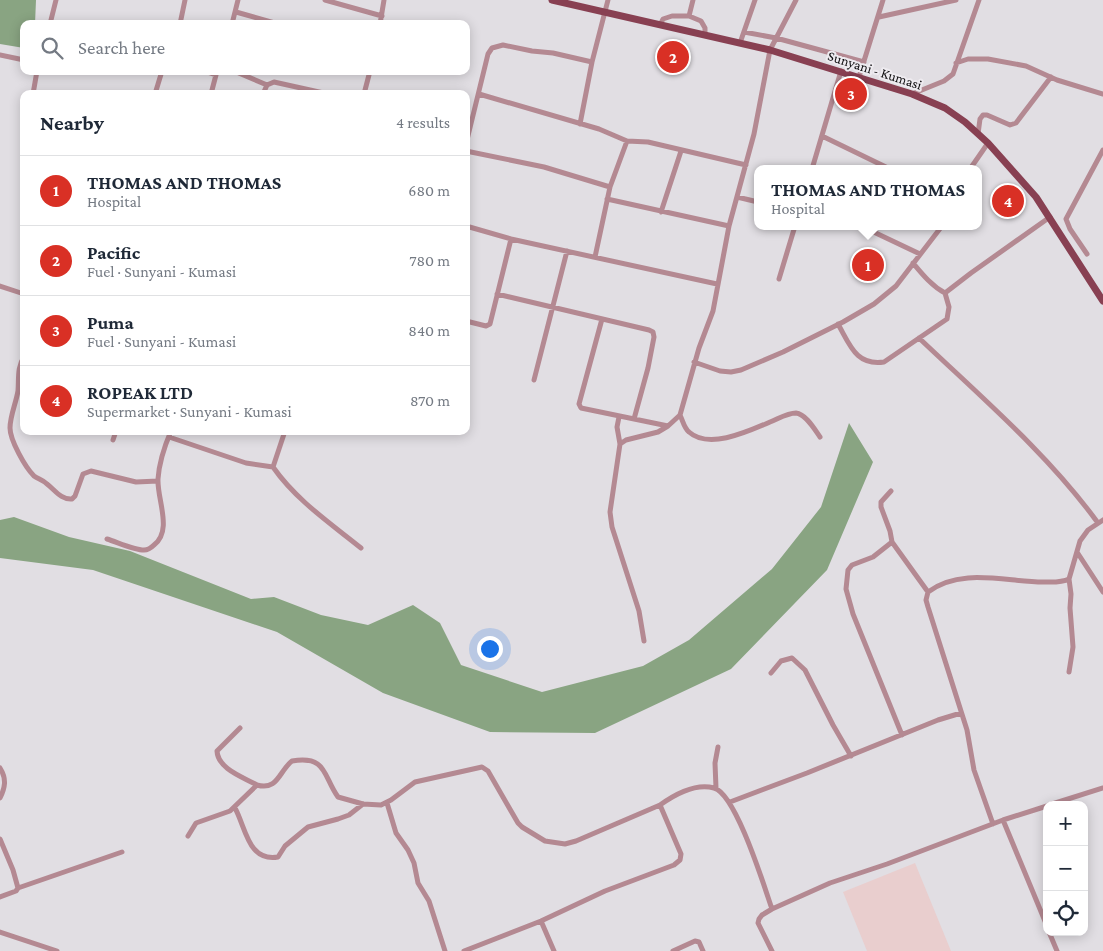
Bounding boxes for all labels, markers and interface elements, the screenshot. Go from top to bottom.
search box [20,20,470,75]
icon: search [38,34,66,62]
text: Search here [78,37,165,58]
pin: 2 [657,38,689,76]
street label: Sunyani - Kumasi [826,47,924,93]
pin: 3 [835,75,867,113]
text: Nearby [40,111,104,135]
text: 4 results [396,114,450,131]
popup [754,165,982,230]
text: THOMAS AND THOMAS [87,172,281,193]
text: THOMAS AND THOMAS [771,179,965,200]
text: 1 [53,182,59,199]
text: 680 m [408,182,450,199]
pin: 4 [992,182,1024,220]
text: Hospital [87,193,141,210]
text: Hospital [771,200,825,217]
text: Pacific [87,242,140,263]
pin: 1 [852,246,884,284]
text: 2 [52,252,60,269]
text: 780 m [409,252,450,269]
text: Fuel · Sunyani - Kumasi [87,263,236,280]
text: Puma [87,312,134,333]
text: 3 [52,322,60,339]
text: 840 m [408,322,450,339]
text: Fuel · Sunyani - Kumasi [87,333,236,350]
text: ROPEAK LTD [87,382,193,403]
text: 4 [52,392,60,409]
text: 870 m [410,392,450,409]
text: Supermarket · Sunyani - Kumasi [87,403,292,420]
your location [477,636,503,662]
map controls [1043,801,1088,936]
button: + [1043,801,1088,846]
button: − [1043,846,1088,891]
button: locate [1043,891,1088,936]

